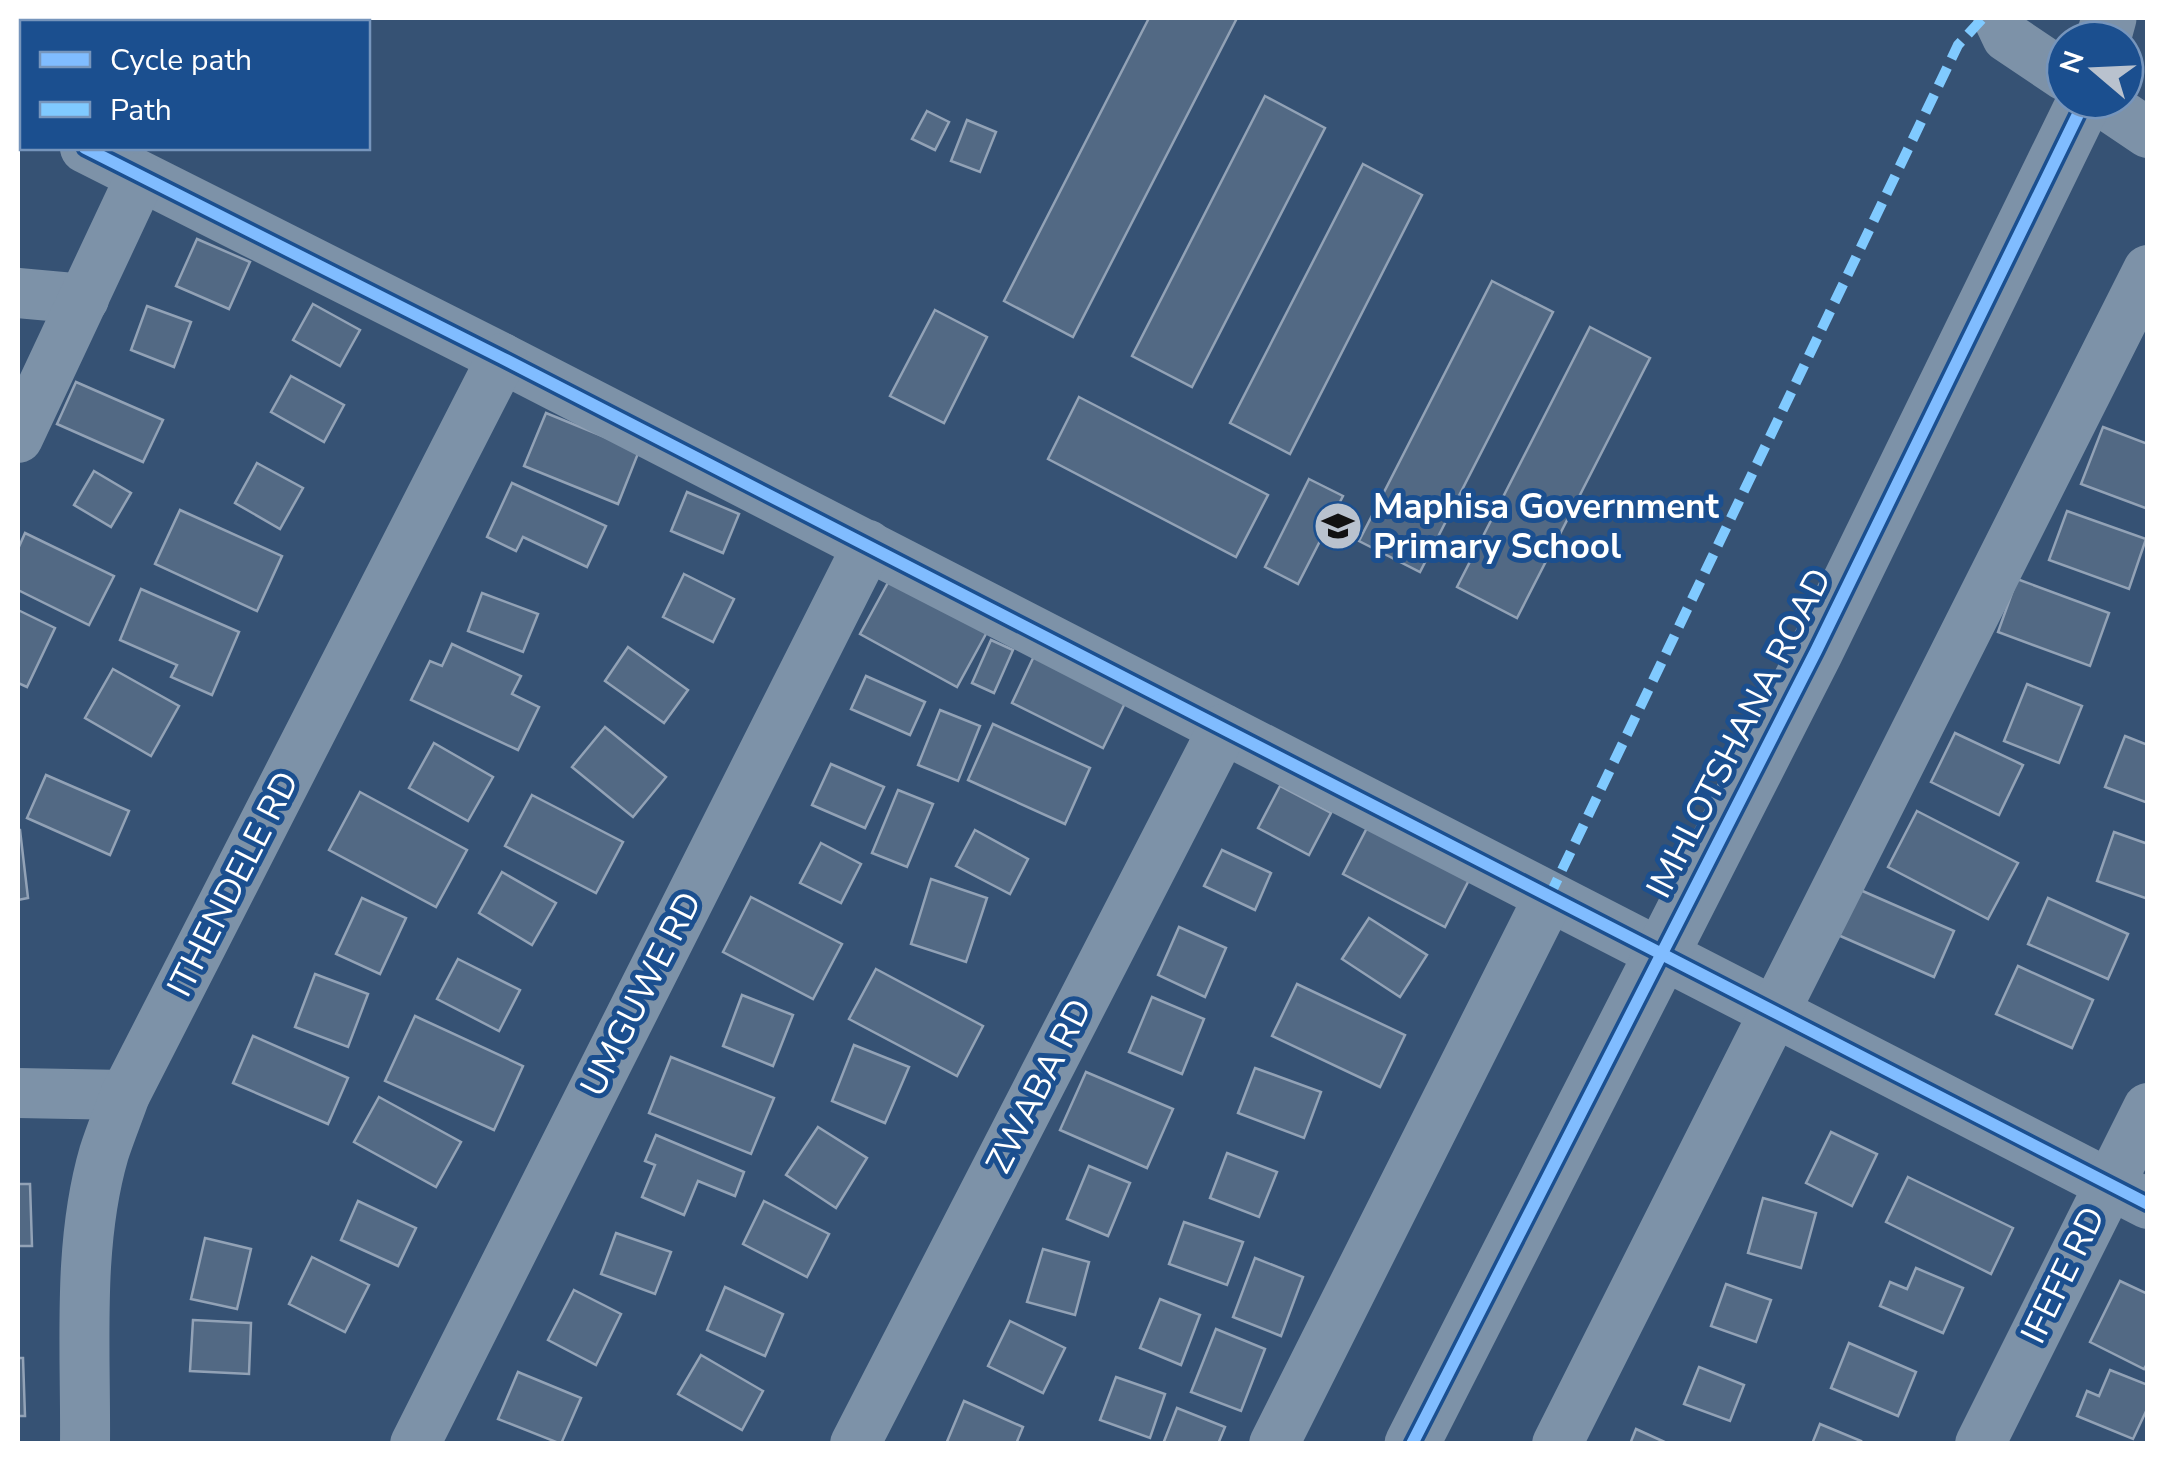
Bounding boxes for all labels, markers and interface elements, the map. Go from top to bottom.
legend [20,20,370,150]
north arrow [2045,20,2145,120]
text: Cycle path [110,40,252,81]
text: N [2051,46,2094,78]
text: Path [110,90,172,131]
place label: Maphisa Government Primary School [1373,483,1720,570]
school or university icon: Maphisa Government Primary School [1312,500,1364,552]
street label: IMHLOTSHANA ROAD [1635,560,1843,906]
street label: ITHENDELE RD [156,763,310,1005]
street label: UMGUWE RD [569,884,713,1104]
street label: ZWABA RD [975,991,1103,1181]
street label: IFEFE RD [2010,1199,2116,1351]

